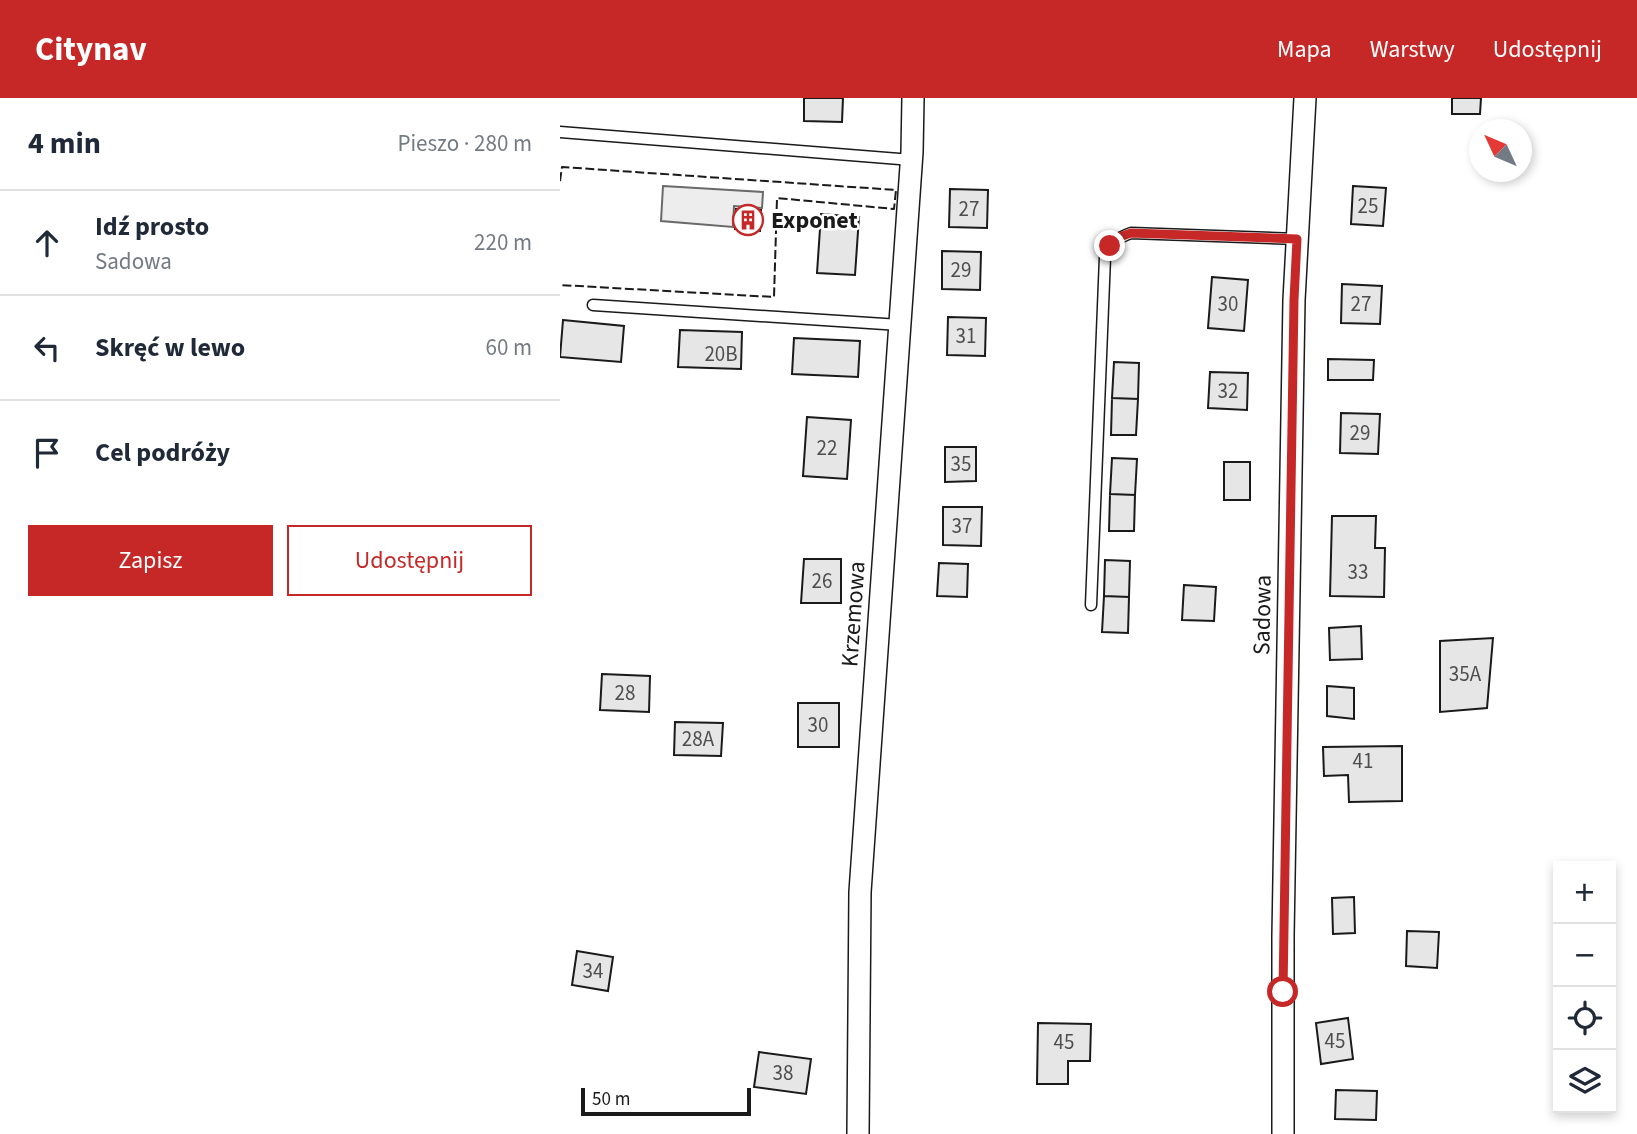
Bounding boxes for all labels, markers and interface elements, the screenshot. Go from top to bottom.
text: Citynav [35,26,147,73]
text: Mapa [1277,32,1332,67]
text: Warstwy [1370,32,1455,67]
text: Udostępnij [1493,32,1602,67]
north arrow [1469,119,1532,182]
text: 4 min [28,122,101,165]
text: Pieszo · 280 m [397,127,532,160]
house number: 25 [1358,191,1378,221]
house number: 27 [959,194,979,224]
building icon: Exponet [731,203,765,237]
place label: Exponet [771,203,858,238]
text: Idź prosto [95,208,209,245]
icon: ahead [28,224,66,262]
text: 220 m [474,226,532,259]
route end [1094,230,1125,261]
text: Sadowa [95,245,172,278]
house number: 29 [951,255,971,285]
house number: 30 [1218,289,1238,319]
house number: 27 [1351,289,1371,319]
house number: 31 [956,321,976,351]
icon: left [28,329,66,367]
text: Skręć w lewo [95,329,245,366]
text: 60 m [485,331,532,364]
house number: 20B [704,339,738,369]
house number: 32 [1218,376,1238,406]
house number: 29 [1350,418,1370,448]
house number: 22 [817,433,837,463]
icon: arrive [28,434,66,472]
text: Cel podróży [95,434,230,471]
house number: 35 [951,449,971,479]
house number: 37 [952,511,972,541]
button: Zapisz [28,525,273,596]
button: Udostępnij [287,525,532,596]
house number: 33 [1348,557,1368,587]
street label: Krzemowa [832,560,875,668]
house number: 26 [812,566,832,596]
street label: Sadowa [1244,575,1281,655]
house number: 35A [1449,659,1482,689]
house number: 28 [615,678,635,708]
house number: 30 [808,710,828,740]
house number: 28A [682,724,715,754]
house number: 41 [1353,746,1373,776]
map controls [1553,861,1616,1113]
button: + [1553,861,1616,924]
button: − [1553,924,1616,987]
house number: 34 [583,956,603,986]
route start [1267,976,1298,1007]
button: locate [1553,987,1616,1050]
house number: 45 [1325,1026,1345,1056]
house number: 45 [1054,1027,1074,1057]
button: layers [1553,1050,1616,1113]
house number: 38 [773,1058,793,1088]
scale bar [581,1085,751,1117]
text: 50 m [592,1086,630,1113]

